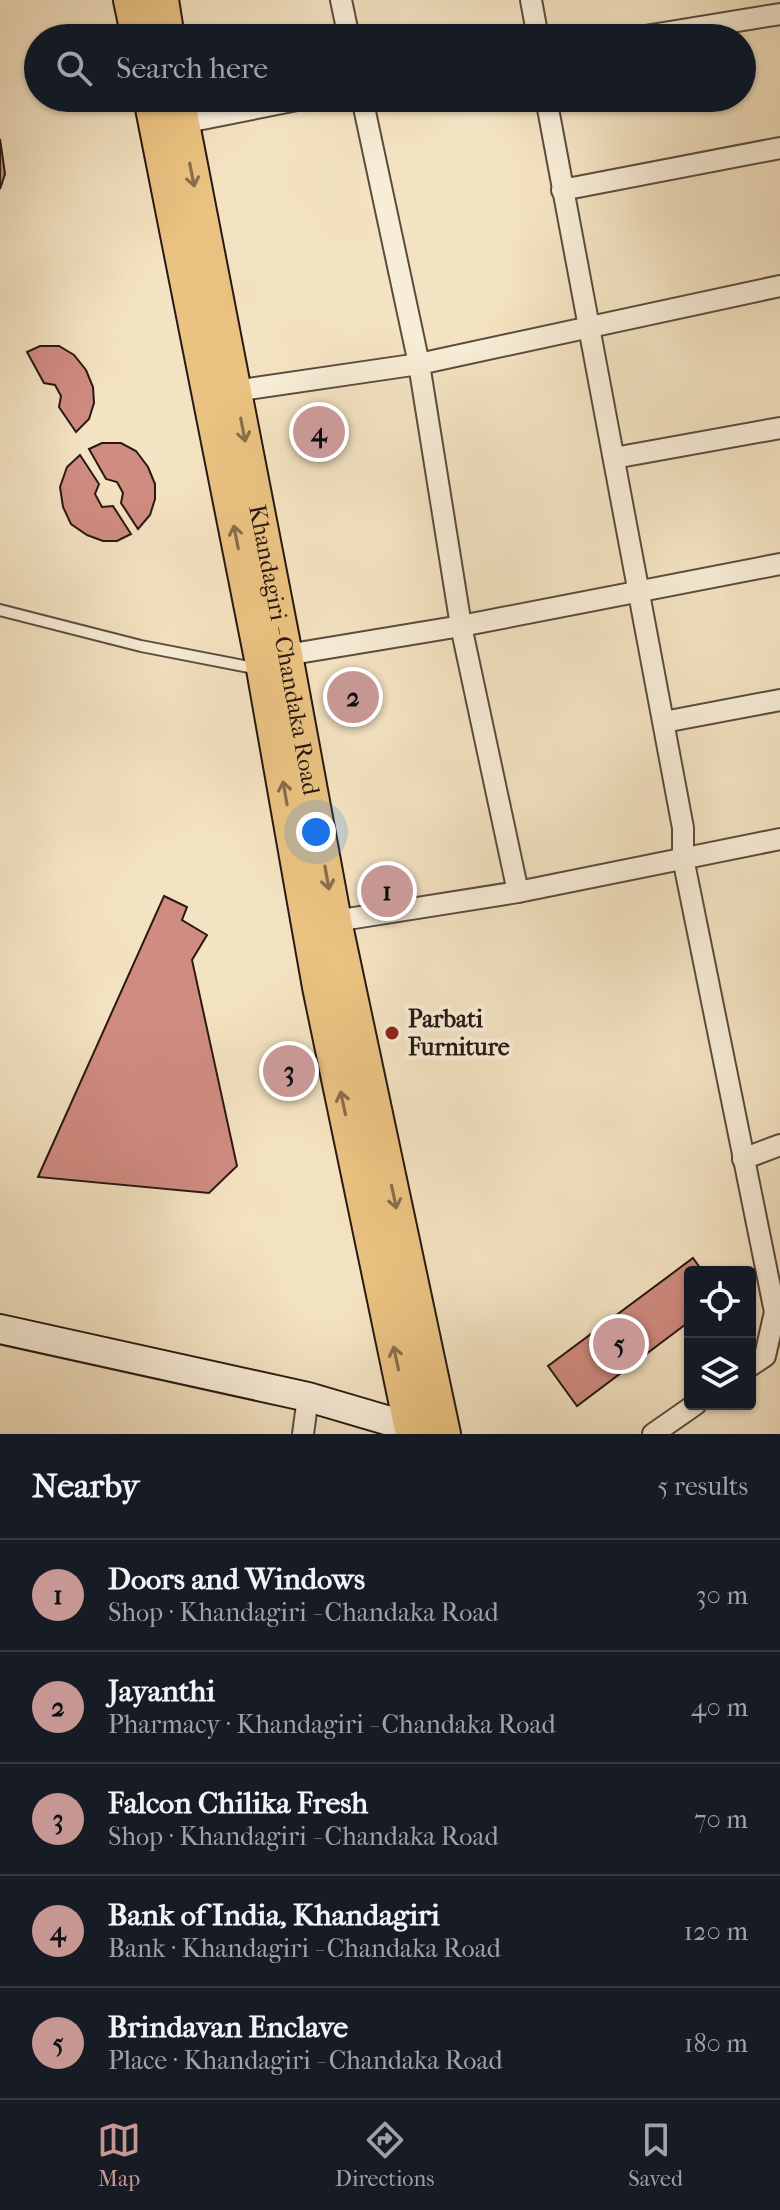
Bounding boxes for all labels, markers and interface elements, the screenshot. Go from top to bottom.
search box [24,24,756,112]
icon: search [52,46,96,90]
text: Search here [116,51,268,86]
one-way arrow [186,161,201,187]
pin: 4 [293,402,345,462]
one-way arrow [236,417,251,442]
street label: Khandagiri - Chandaka Road [243,502,326,798]
one-way arrow [228,525,243,550]
pin: 2 [327,667,379,727]
one-way arrow [276,780,291,806]
your location [296,812,336,852]
pin: 1 [361,861,413,921]
one-way arrow [321,865,336,890]
place label: Parbati Furniture [407,1005,510,1061]
marker: Parbati Furniture [383,1024,401,1042]
pin: 3 [263,1041,315,1101]
one-way arrow [335,1091,350,1116]
one-way arrow [387,1184,402,1210]
map controls [684,1266,756,1410]
button: locate [684,1266,756,1338]
pin: 5 [593,1314,645,1374]
button: layers [684,1338,756,1410]
one-way arrow [388,1345,403,1371]
text: Nearby [32,1466,139,1506]
text: 5 results [657,1471,748,1502]
text: Doors and Windows [108,1562,365,1597]
text: 1 [53,1580,63,1611]
text: 30 m [696,1580,748,1611]
text: Shop · Khandagiri - Chandaka Road [108,1597,499,1628]
text: Jayanthi [108,1674,215,1709]
text: 2 [51,1692,65,1723]
text: 40 m [691,1692,748,1723]
text: Pharmacy · Khandagiri - Chandaka Road [108,1709,556,1740]
text: Falcon Chilika Fresh [108,1786,368,1821]
text: 3 [53,1804,63,1835]
text: 70 m [694,1804,748,1835]
text: Shop · Khandagiri - Chandaka Road [108,1821,499,1852]
text: Bank of India, Khandagiri [108,1898,440,1933]
text: 4 [50,1916,66,1947]
text: 120 m [684,1916,748,1947]
text: Bank · Khandagiri - Chandaka Road [108,1933,501,1964]
text: Brindavan Enclave [108,2010,348,2045]
text: 5 [52,2028,64,2059]
text: 180 m [684,2028,748,2059]
text: Place · Khandagiri - Chandaka Road [108,2045,503,2076]
tab: Map [97,2118,141,2192]
tab: Directions [335,2118,434,2192]
tab: Saved [628,2118,683,2192]

